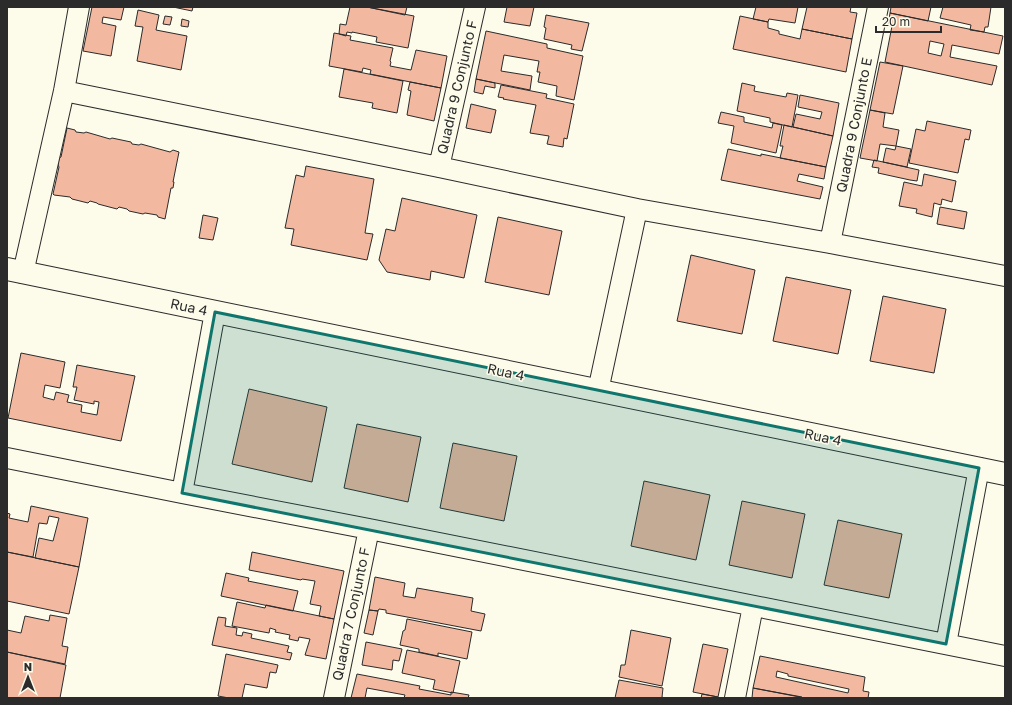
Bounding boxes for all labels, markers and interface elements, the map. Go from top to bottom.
scale bar [876,8,941,34]
text: 20 m [882,14,910,29]
street label: Quadra 9 Conjunto F [433,18,480,156]
street label: Quadra 9 Conjunto E [832,56,875,194]
street label: Rua 4 [169,294,209,319]
street label: Rua 4 [486,359,526,384]
street label: Rua 4 [803,424,843,449]
street label: Quadra 7 Conjunto F [328,546,373,682]
north arrow [8,657,48,697]
text: N [24,660,32,673]

